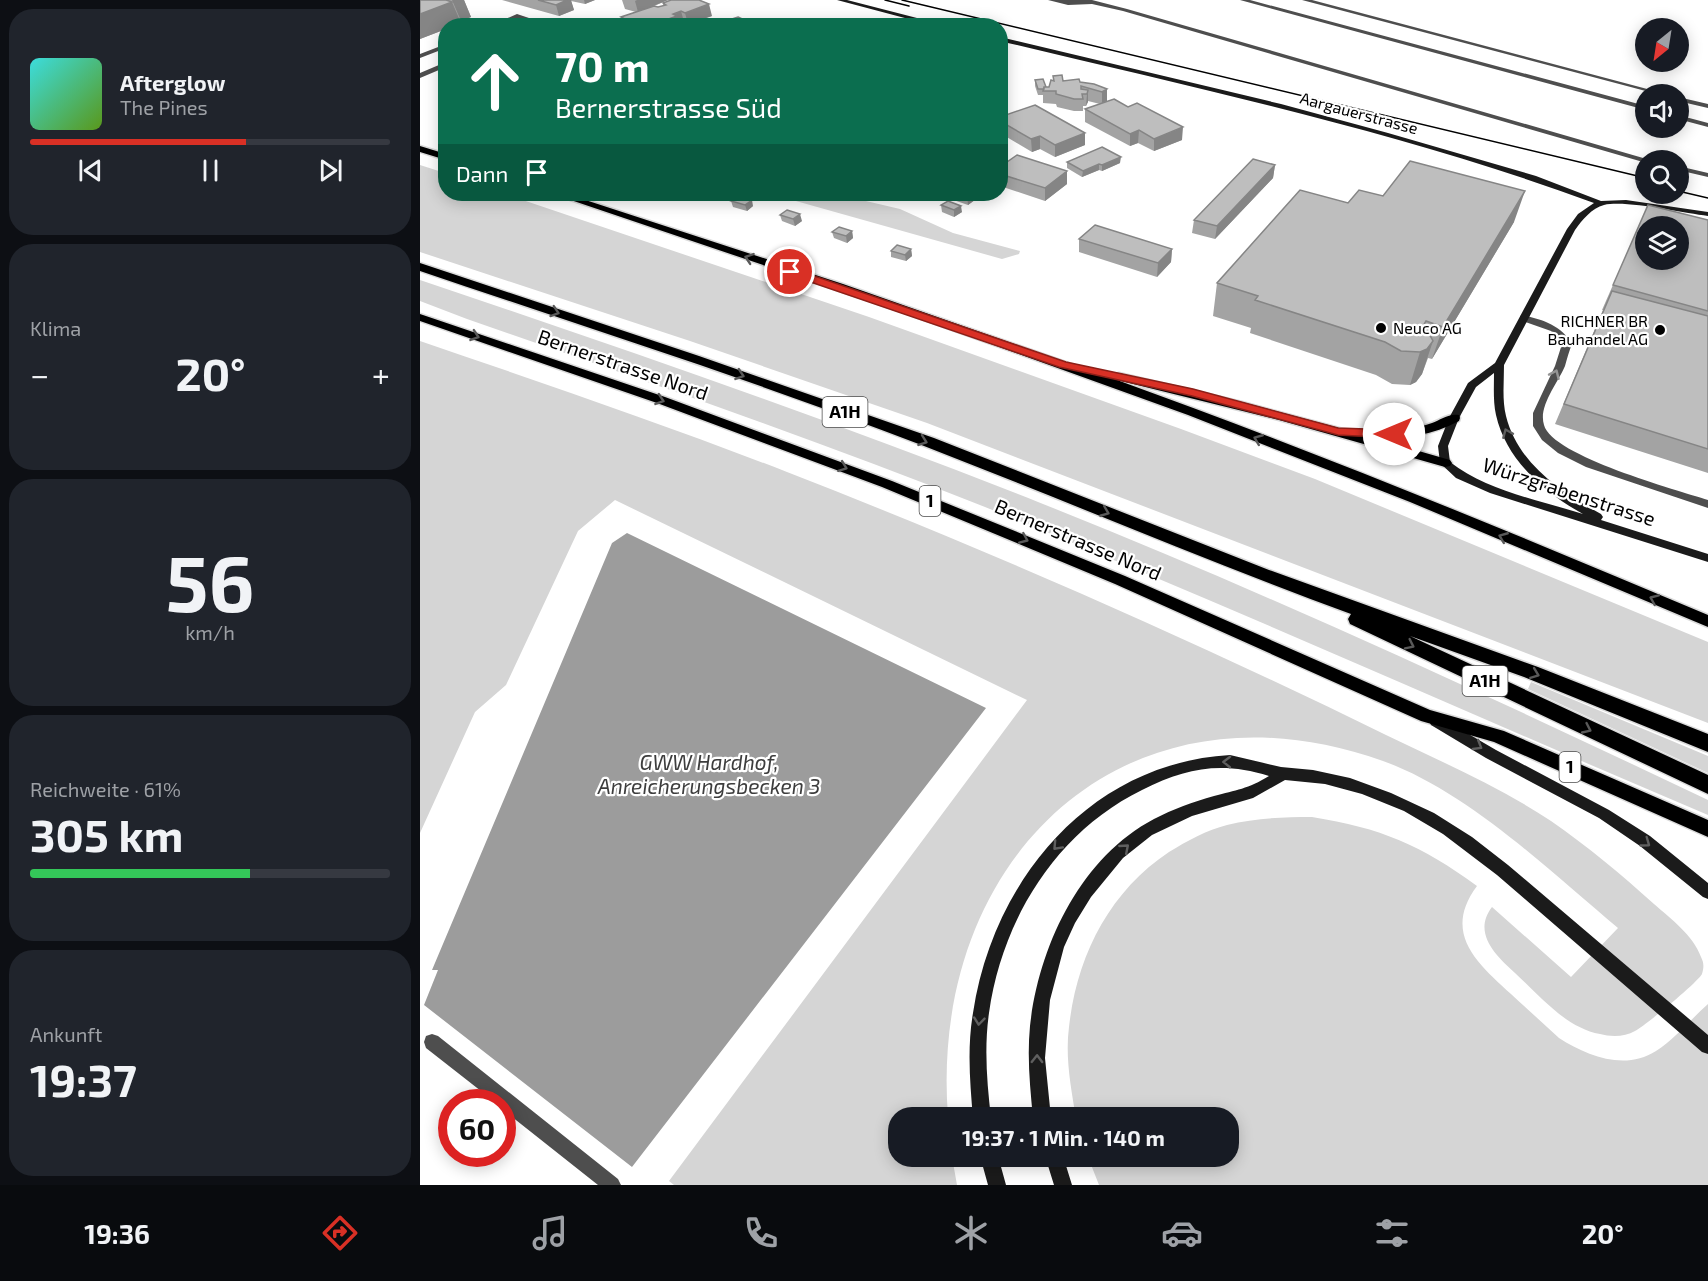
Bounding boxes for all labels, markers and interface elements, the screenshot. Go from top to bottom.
north arrow [1635,18,1689,72]
map controls [1635,18,1689,270]
text: 70 m [555,40,650,90]
icon: ahead [456,42,534,120]
text: Afterglow [120,69,225,95]
button: sound [1635,84,1689,138]
street label: Aargauerstrasse [1298,88,1420,137]
text: Bernerstrasse Süd [555,91,782,123]
text: The Pines [120,95,208,119]
button: search [1635,150,1689,204]
icon: previous [74,154,107,187]
icon: pause [194,154,227,187]
icon: next [314,154,347,187]
icon: arrive [520,156,553,189]
text: Dann [456,160,508,186]
button: layers [1635,216,1689,270]
pin [764,246,815,297]
one-way arrow [745,252,755,265]
icon: arrive [773,255,806,288]
one-way arrow [549,305,560,318]
place label: RICHNER BR Bauhandel AG [1548,311,1648,348]
text: Klima [30,316,81,340]
place label: Neuco AG [1393,318,1462,337]
marker: Neuco AG [1374,321,1388,335]
marker: RICHNER BR Bauhandel AG [1653,323,1667,337]
street label: Bernerstrasse Nord [535,324,712,404]
one-way arrow [469,329,480,342]
text: 20° [176,346,246,400]
text: − [30,354,49,394]
text: + [372,354,390,394]
one-way arrow [734,367,745,380]
one-way arrow [1547,370,1559,381]
one-way arrow [654,392,665,405]
road number: A1H [822,397,868,427]
position arrow [1362,402,1426,466]
one-way arrow [1502,428,1514,439]
one-way arrow [918,433,928,446]
one-way arrow [1254,433,1264,446]
street label: Würzgrabenstrasse [1480,452,1659,530]
one-way arrow [837,460,848,472]
road number: 1 [920,486,940,516]
street label: Bernerstrasse Nord [992,493,1165,585]
one-way arrow [1099,505,1110,517]
one-way arrow [1017,532,1028,544]
one-way arrow [1499,532,1510,544]
text: 56 [165,534,255,628]
one-way arrow [1649,594,1660,606]
text: km/h [185,620,235,644]
one-way arrow [1404,638,1415,650]
road number: A1H [1462,666,1508,696]
one-way arrow [1529,667,1540,679]
one-way arrow [1580,721,1591,733]
one-way arrow [1472,738,1482,750]
water label: GWW Hardhof, Anreicherungsbecken 3 [597,749,820,798]
road number: 1 [1560,752,1580,782]
one-way arrow [1222,755,1231,768]
text: Reichweite · 61% [30,777,181,801]
text: 305 km [30,807,183,861]
one-way arrow [1640,836,1651,847]
one-way arrow [1053,839,1064,850]
one-way arrow [1118,844,1129,855]
one-way arrow [973,1017,986,1026]
text: Ankunft [30,1022,102,1046]
text: 19:37 [30,1052,137,1106]
one-way arrow [1031,1055,1043,1064]
speed limit sign: 60 [438,1089,516,1167]
text: 19:37 · 1 Min. · 140 m [962,1124,1165,1150]
icon: directions [319,1212,361,1254]
icon: music [529,1212,571,1254]
icon: phone [740,1212,782,1254]
icon: climate [950,1212,992,1254]
icon: car [1161,1212,1203,1254]
icon: filters [1371,1212,1413,1254]
text: 19:36 [84,1217,150,1249]
text: 20° [1582,1217,1624,1249]

